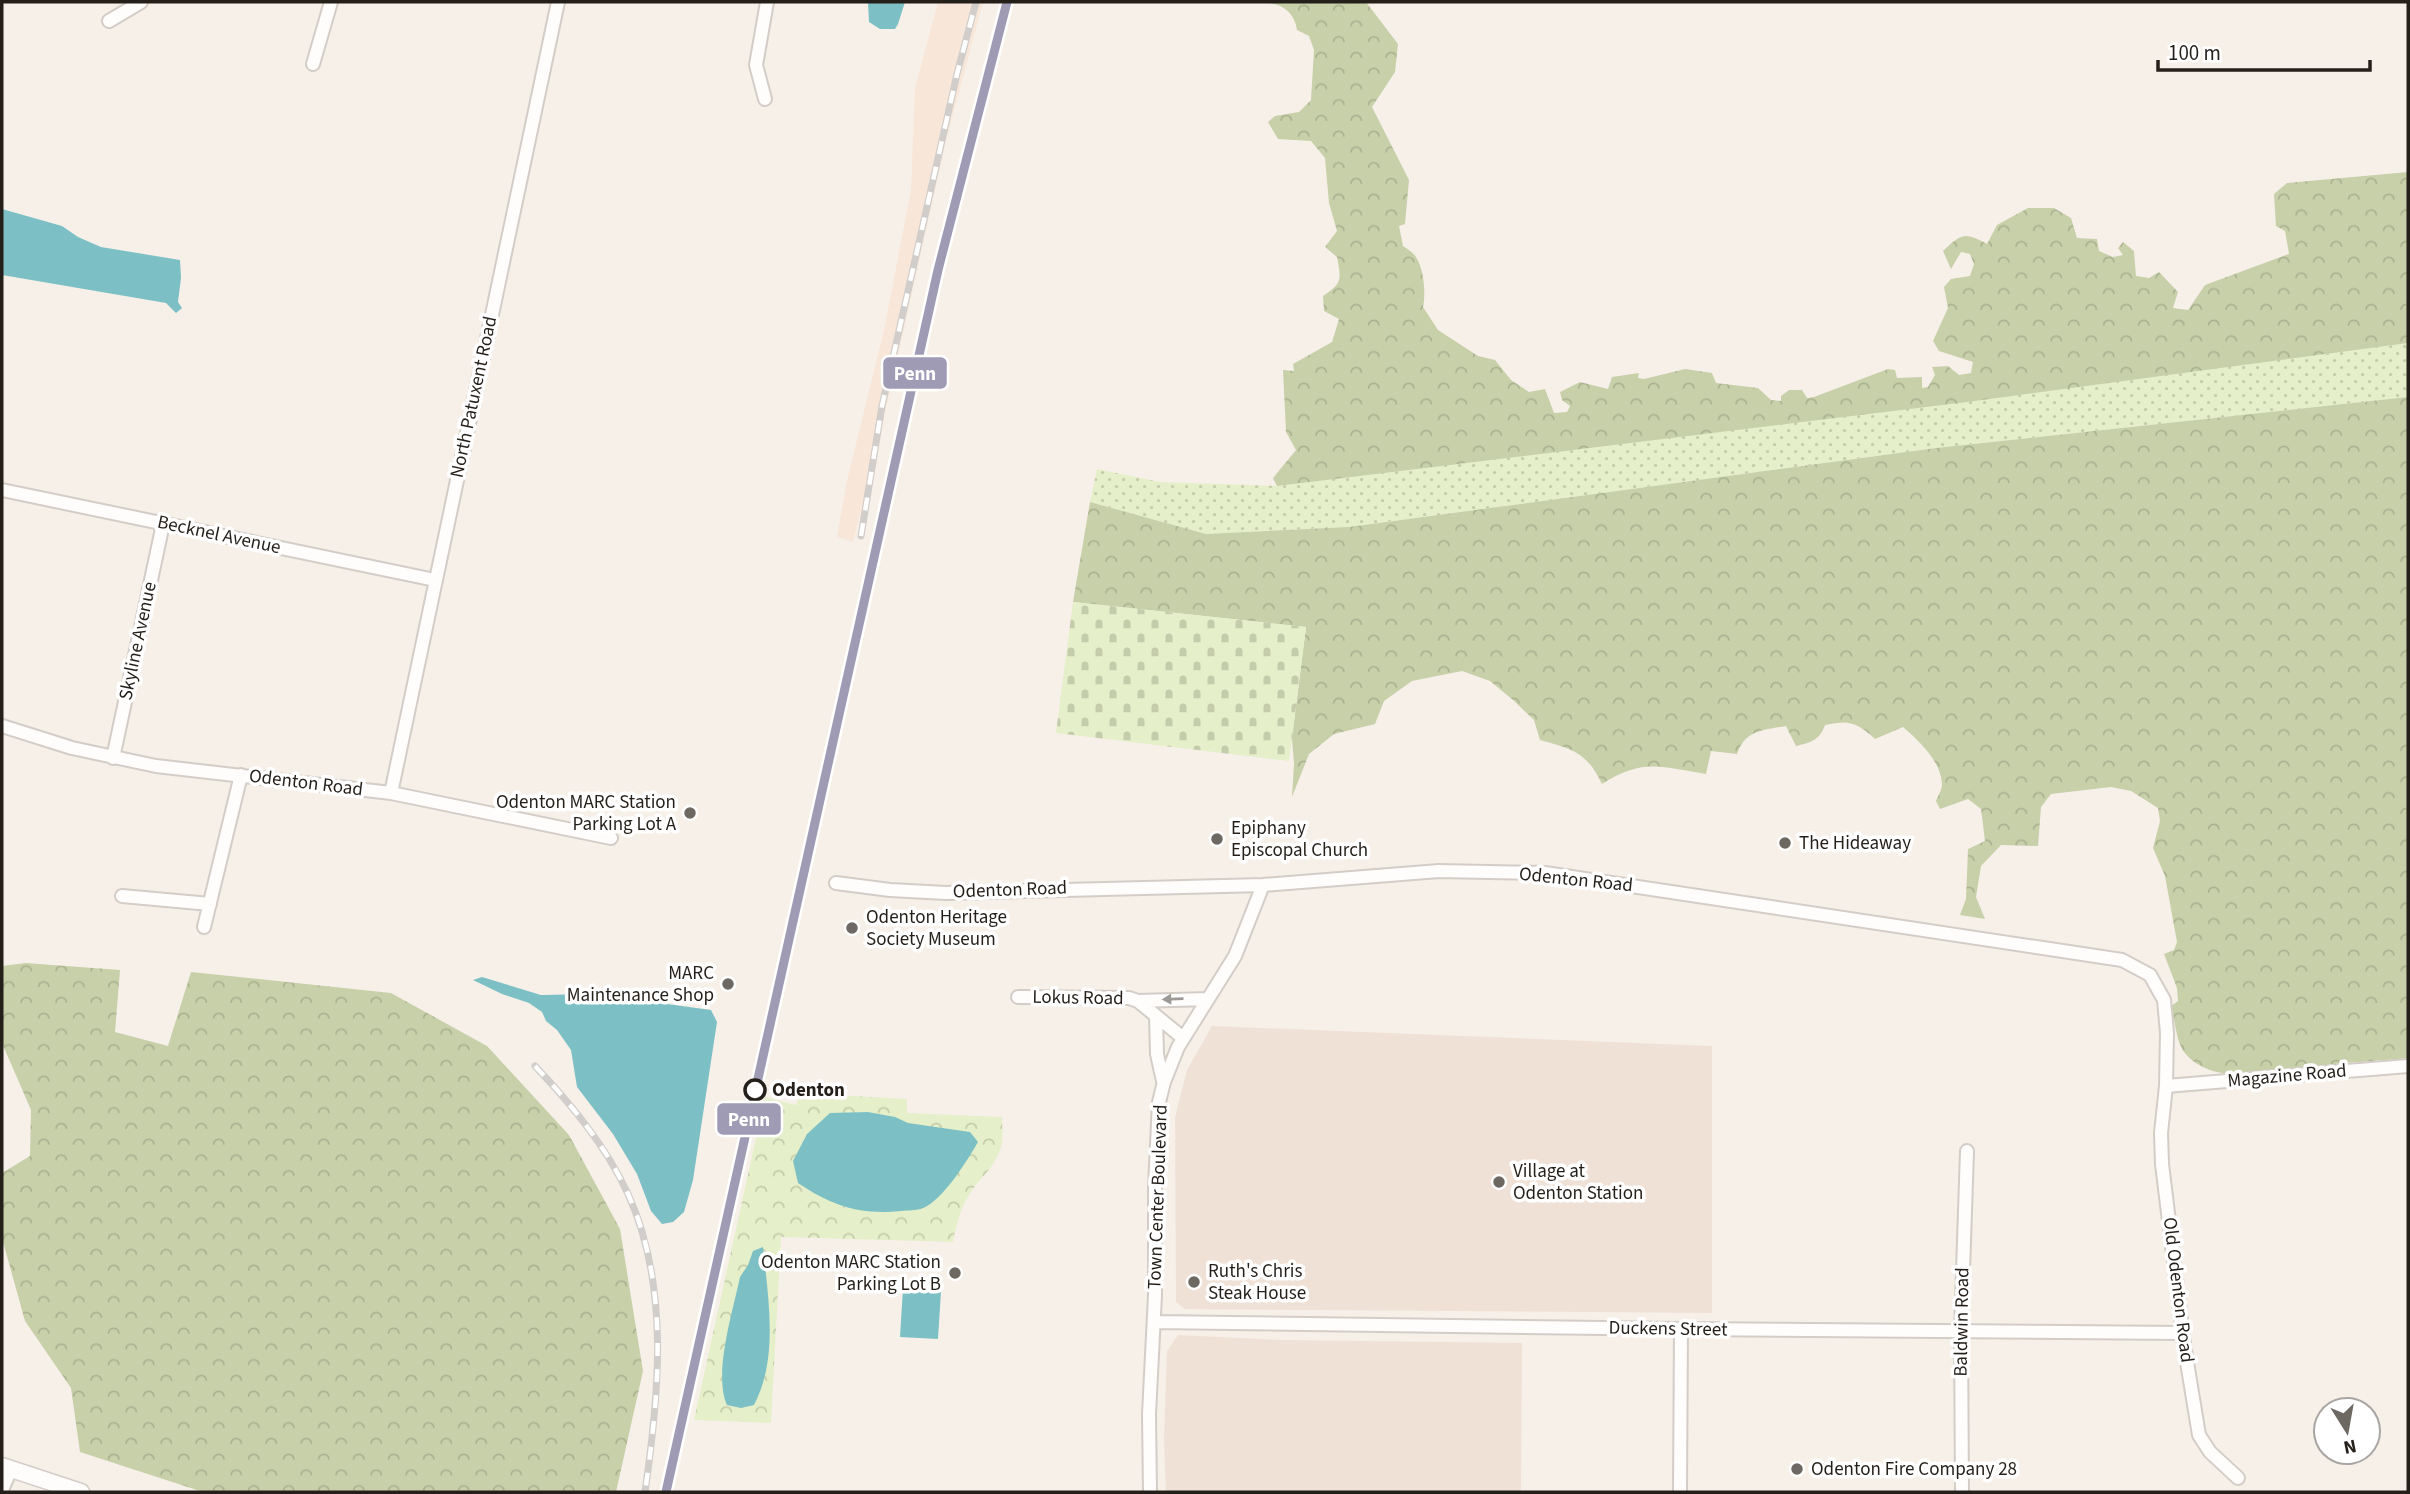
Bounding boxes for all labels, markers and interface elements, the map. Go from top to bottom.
scale bar [2158,28,2370,72]
text: 100 m [2168,38,2221,68]
street label: North Patuxent Road [444,314,504,480]
line badge: Penn [882,356,948,390]
text: Penn [894,361,936,388]
street label: Becknel Avenue [155,509,283,561]
street label: Skyline Avenue [112,579,164,703]
street label: Odenton Road [248,763,364,803]
place label: Odenton MARC Station Parking Lot A [496,789,677,838]
marker: Odenton MARC Station Parking Lot A [682,805,698,821]
place label: Epiphany Episcopal Church [1231,815,1368,864]
place label: The Hideaway [1799,830,1911,857]
marker: Epiphany Episcopal Church [1209,831,1225,847]
marker: The Hideaway [1777,835,1793,851]
street label: Odenton Road [1518,861,1634,899]
street label: Odenton Road [952,875,1068,905]
place label: Odenton Heritage Society Museum [866,904,1007,953]
marker: Odenton Heritage Society Museum [844,920,860,936]
place label: MARC Maintenance Shop [567,960,714,1009]
marker: MARC Maintenance Shop [720,976,736,992]
street label: Lokus Road [1032,984,1124,1012]
one-way arrow [1162,993,1184,1005]
street label: Magazine Road [2226,1057,2348,1095]
place label: Odenton [772,1077,845,1104]
marker: Odenton [744,1079,766,1101]
line badge: Penn [716,1102,782,1136]
street label: Town Center Boulevard [1141,1104,1175,1290]
text: Penn [728,1107,770,1134]
place label: Village at Odenton Station [1513,1158,1643,1207]
marker: Village at Odenton Station [1491,1174,1507,1190]
street label: Old Odenton Road [2156,1216,2200,1364]
place label: Odenton MARC Station Parking Lot B [761,1249,941,1298]
place label: Ruth's Chris Steak House [1208,1258,1306,1307]
marker: Odenton MARC Station Parking Lot B [947,1265,963,1281]
street label: Baldwin Road [1948,1267,1976,1377]
marker: Ruth's Chris Steak House [1186,1274,1202,1290]
street label: Duckens Street [1608,1314,1728,1344]
north arrow [2312,1396,2382,1466]
text: N [2341,1432,2359,1461]
place label: Odenton Fire Company 28 [1811,1456,2017,1483]
marker: Odenton Fire Company 28 [1789,1461,1805,1477]

